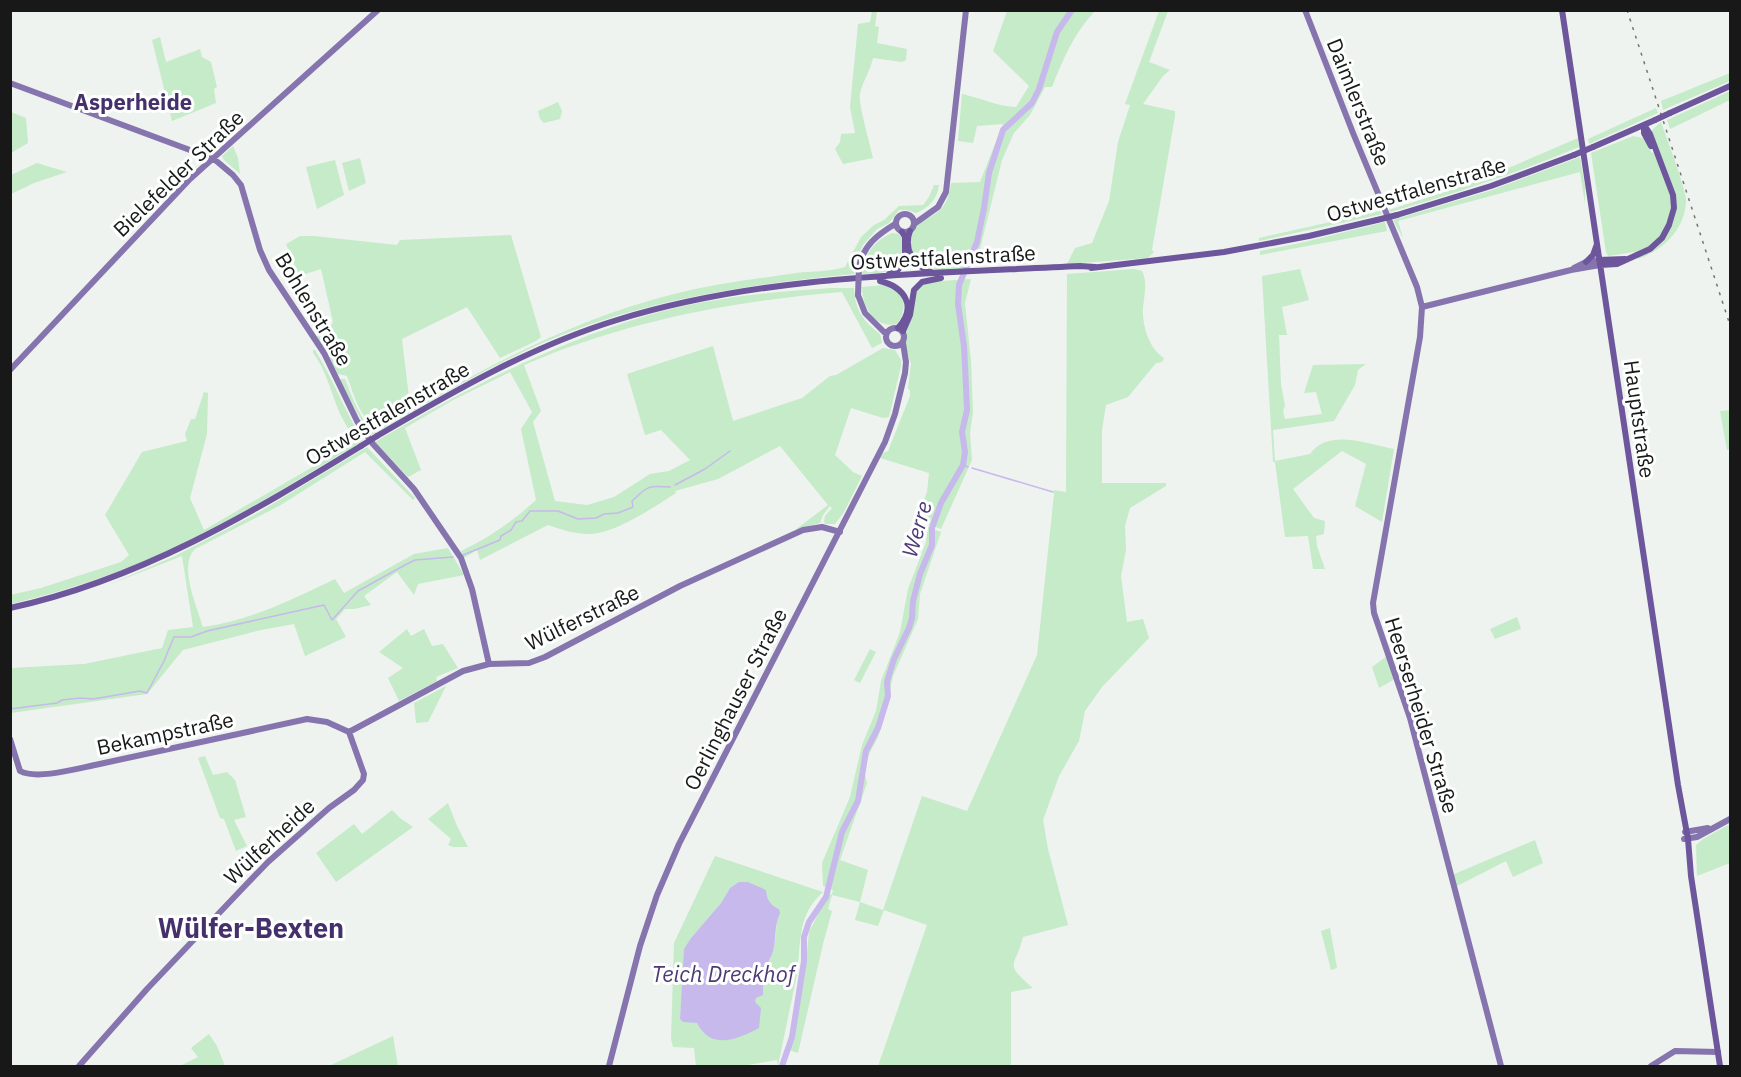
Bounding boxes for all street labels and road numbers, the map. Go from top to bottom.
street label: Daimlerstraße [1321,34,1397,170]
street label: Bielefelder Straße [107,103,249,243]
street label: Ostwestfalenstraße [1323,150,1509,228]
street label: Ostwestfalenstraße [850,238,1036,276]
street label: Bohlenstraße [269,247,359,371]
street label: Ostwestfalenstraße [300,354,474,472]
street label: Hauptstraße [1618,358,1662,480]
street label: Wülferstraße [520,577,644,657]
street label: Oerlinghauser Straße [677,603,793,795]
street label: Heerserheider Straße [1379,614,1465,816]
street label: Bekampstraße [94,705,236,761]
street label: Wülferheide [218,792,320,890]

